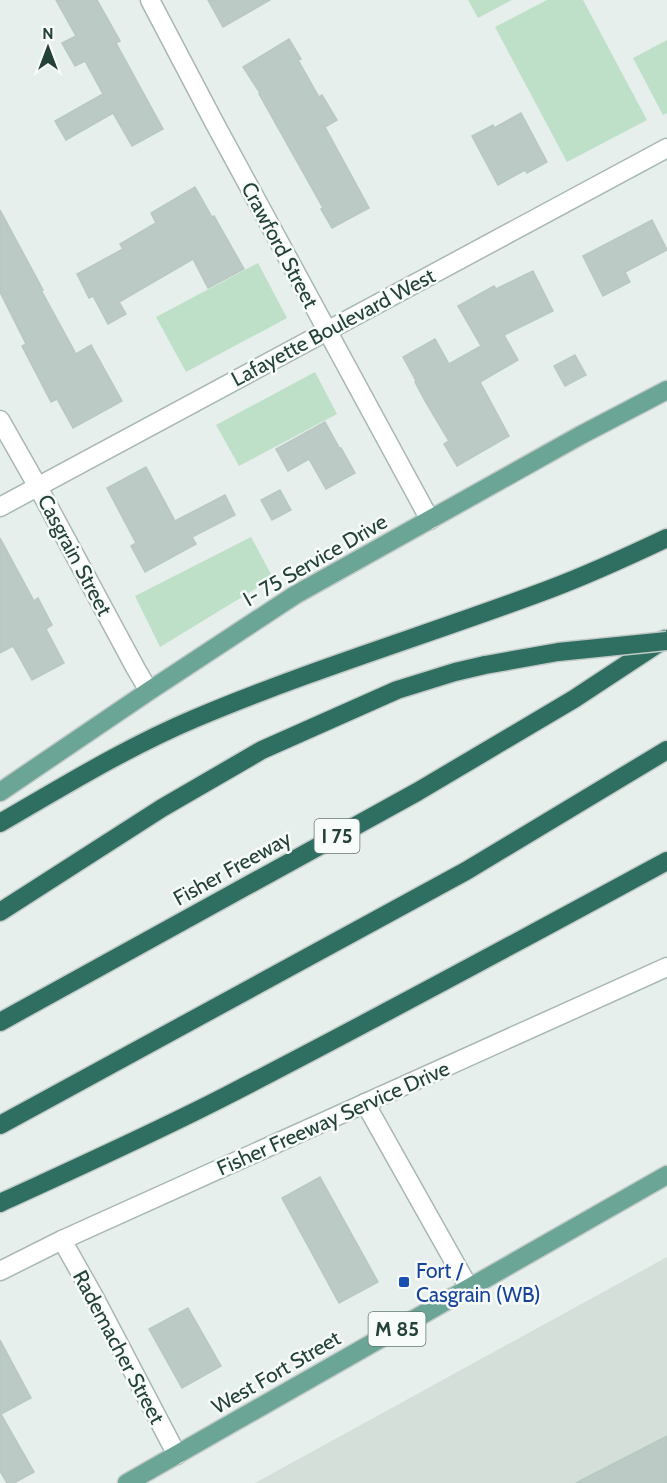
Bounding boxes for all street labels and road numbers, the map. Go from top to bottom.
street label: Crawford Street [236,178,324,312]
street label: Lafayette Boulevard West [227,263,439,391]
street label: Casgrain Street [33,490,117,620]
street label: I- 75 Service Drive [239,509,392,611]
road number: I 75 [314,819,360,853]
street label: Fisher Freeway [169,825,296,911]
street label: Fisher Freeway Service Drive [213,1055,453,1181]
street label: Rademacher Street [68,1266,170,1428]
road number: M 85 [368,1312,426,1346]
street label: West Fort Street [207,1325,345,1419]

